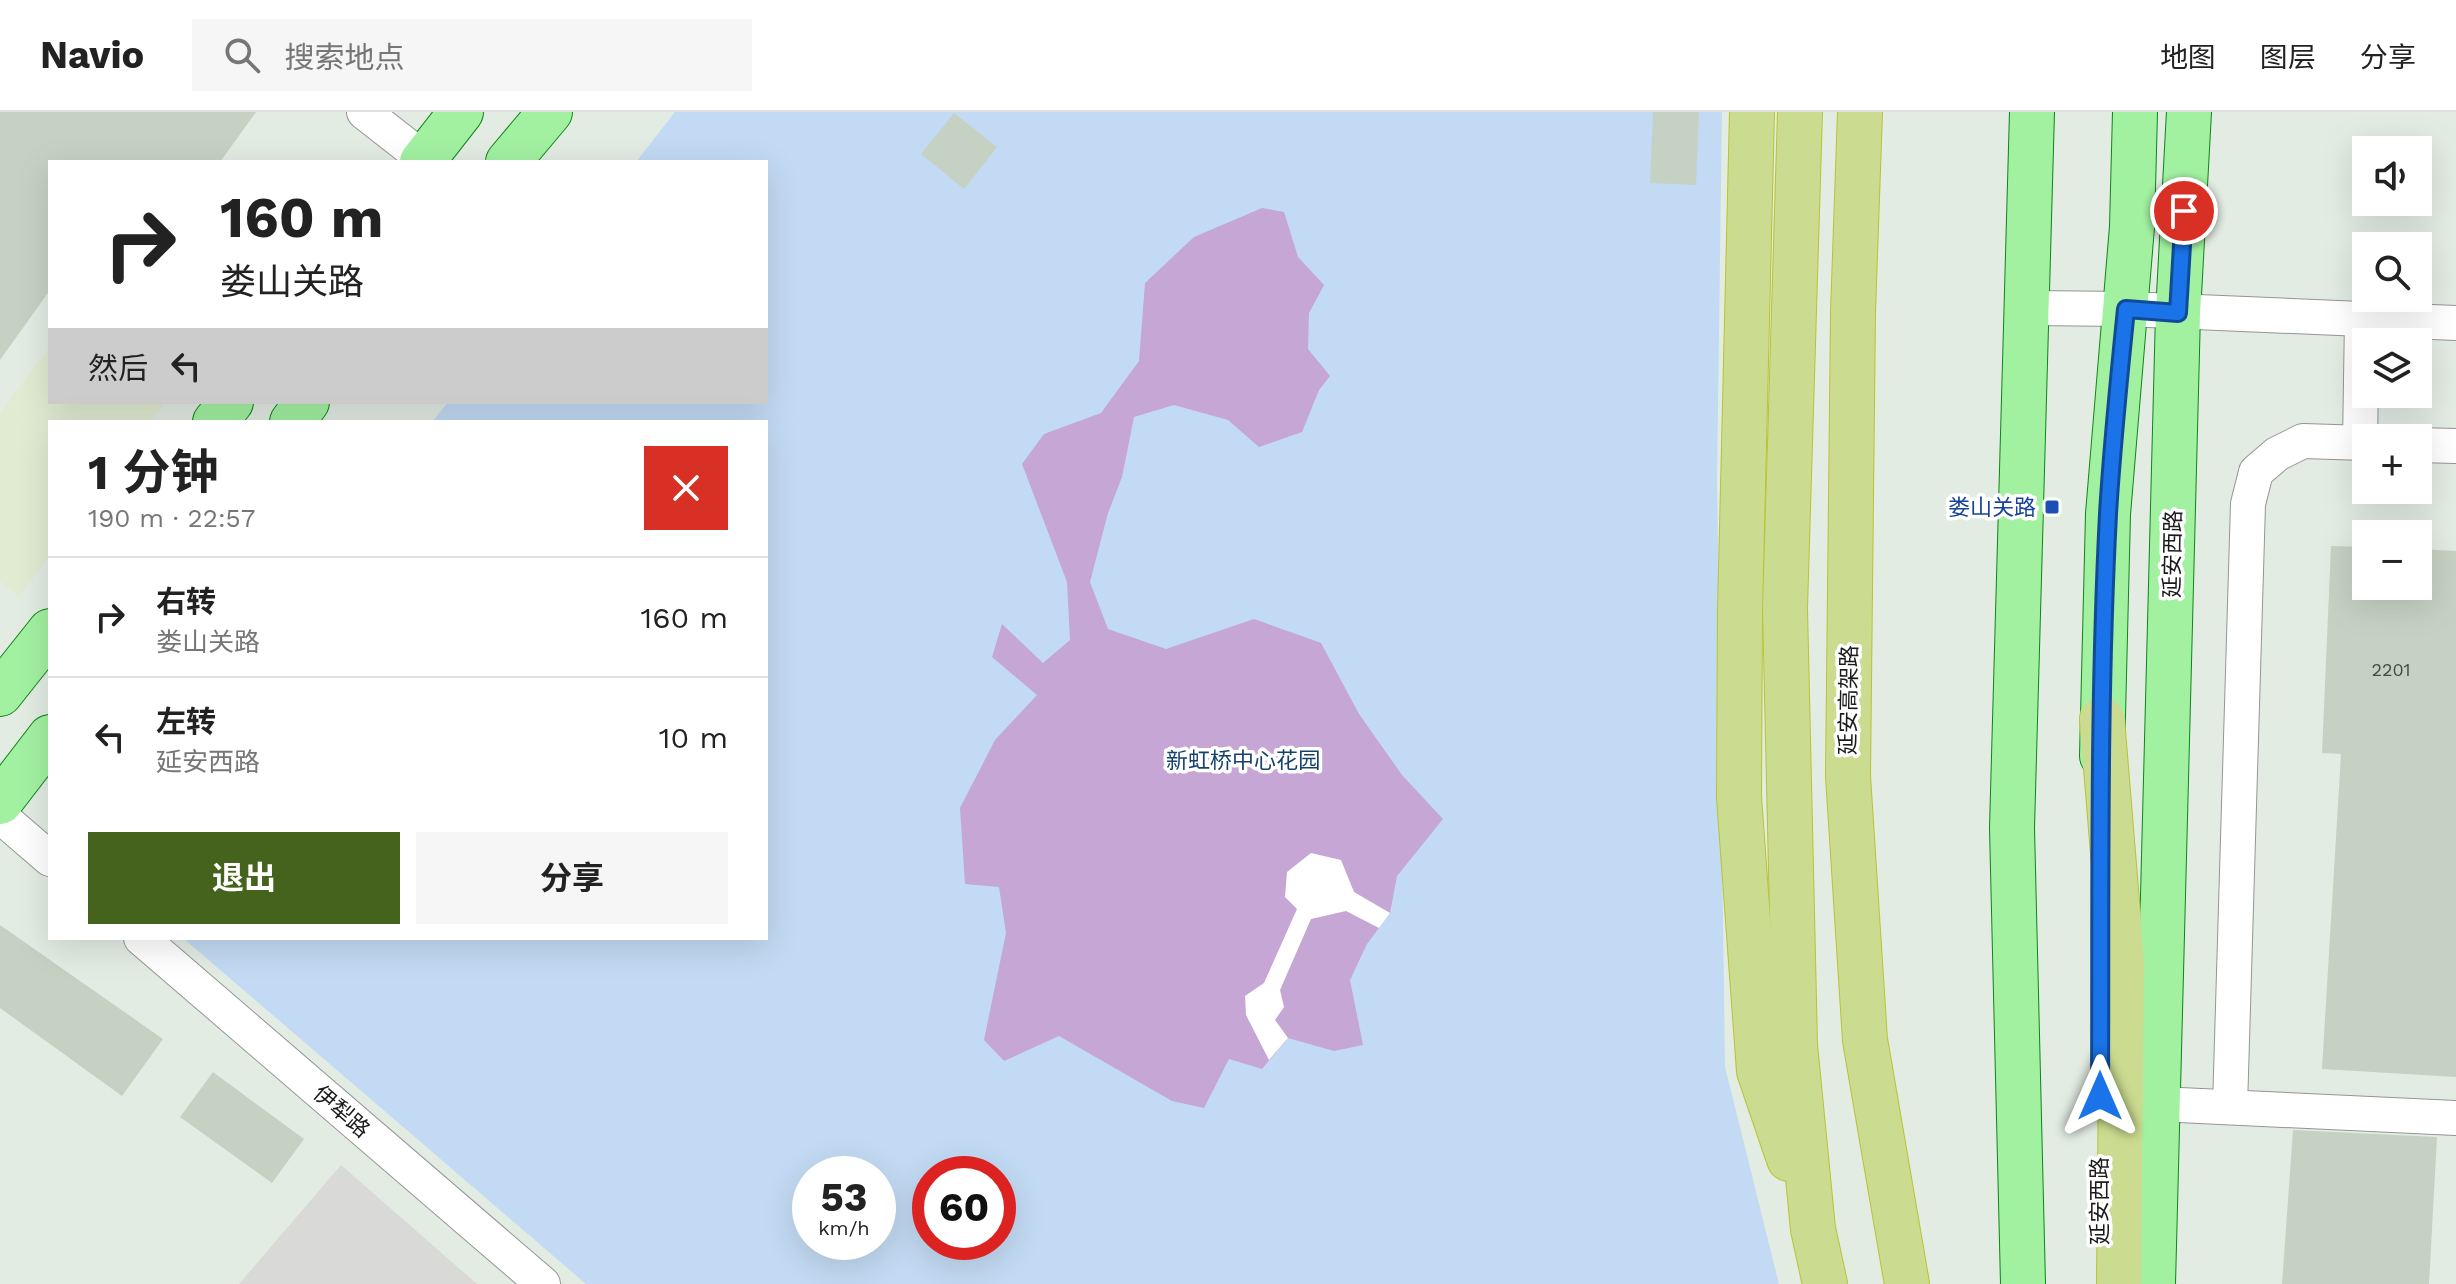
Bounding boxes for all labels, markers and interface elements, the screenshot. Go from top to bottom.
search box [192,19,752,91]
text: Navio [40,33,144,77]
icon: search [220,33,264,77]
text: 搜索地点 [284,40,404,75]
text: 地图 [2160,41,2216,74]
text: 图层 [2260,41,2316,74]
text: 分享 [2360,41,2416,74]
map controls [2352,136,2432,600]
button: sound [2352,136,2432,216]
pin [2150,177,2218,245]
text: 160 m [220,185,383,251]
icon: arrive [2162,189,2206,233]
icon: right [88,192,192,296]
button: search [2352,232,2432,312]
text: 娄山关路 [220,261,364,303]
button: layers [2352,328,2432,408]
icon: left [164,344,208,388]
text: 然后 [88,351,148,386]
button: + [2352,424,2432,504]
text: 1 分钟 [88,444,218,501]
button: close [644,446,728,530]
place label: 娄山关路 [1948,495,2036,520]
marker: 娄山关路 [2043,498,2061,516]
text: 190 m · 22:57 [88,503,255,533]
street label: 延安西路 [2159,510,2186,598]
button: − [2352,520,2432,600]
text: 右转 [156,584,216,619]
icon: right [88,595,132,639]
text: 160 m [641,600,728,635]
text: 娄山关路 [156,627,260,657]
street label: 延安高架路 [1835,645,1862,755]
house number: 2201 [2371,659,2411,680]
text: 左转 [156,704,216,739]
icon: left [88,715,132,759]
text: 10 m [659,720,728,755]
text: 延安西路 [156,747,260,777]
park label: 新虹桥中心花园 [1166,748,1320,773]
button: 退出 [88,832,400,924]
button: 分享 [416,832,728,924]
position arrow [2058,1054,2142,1138]
street label: 伊犁路 [309,1080,375,1142]
speed limit sign: 60 [912,1156,1016,1260]
street label: 延安西路 [2087,1157,2112,1245]
text: 53 [820,1174,868,1221]
text: km/h [818,1216,870,1240]

